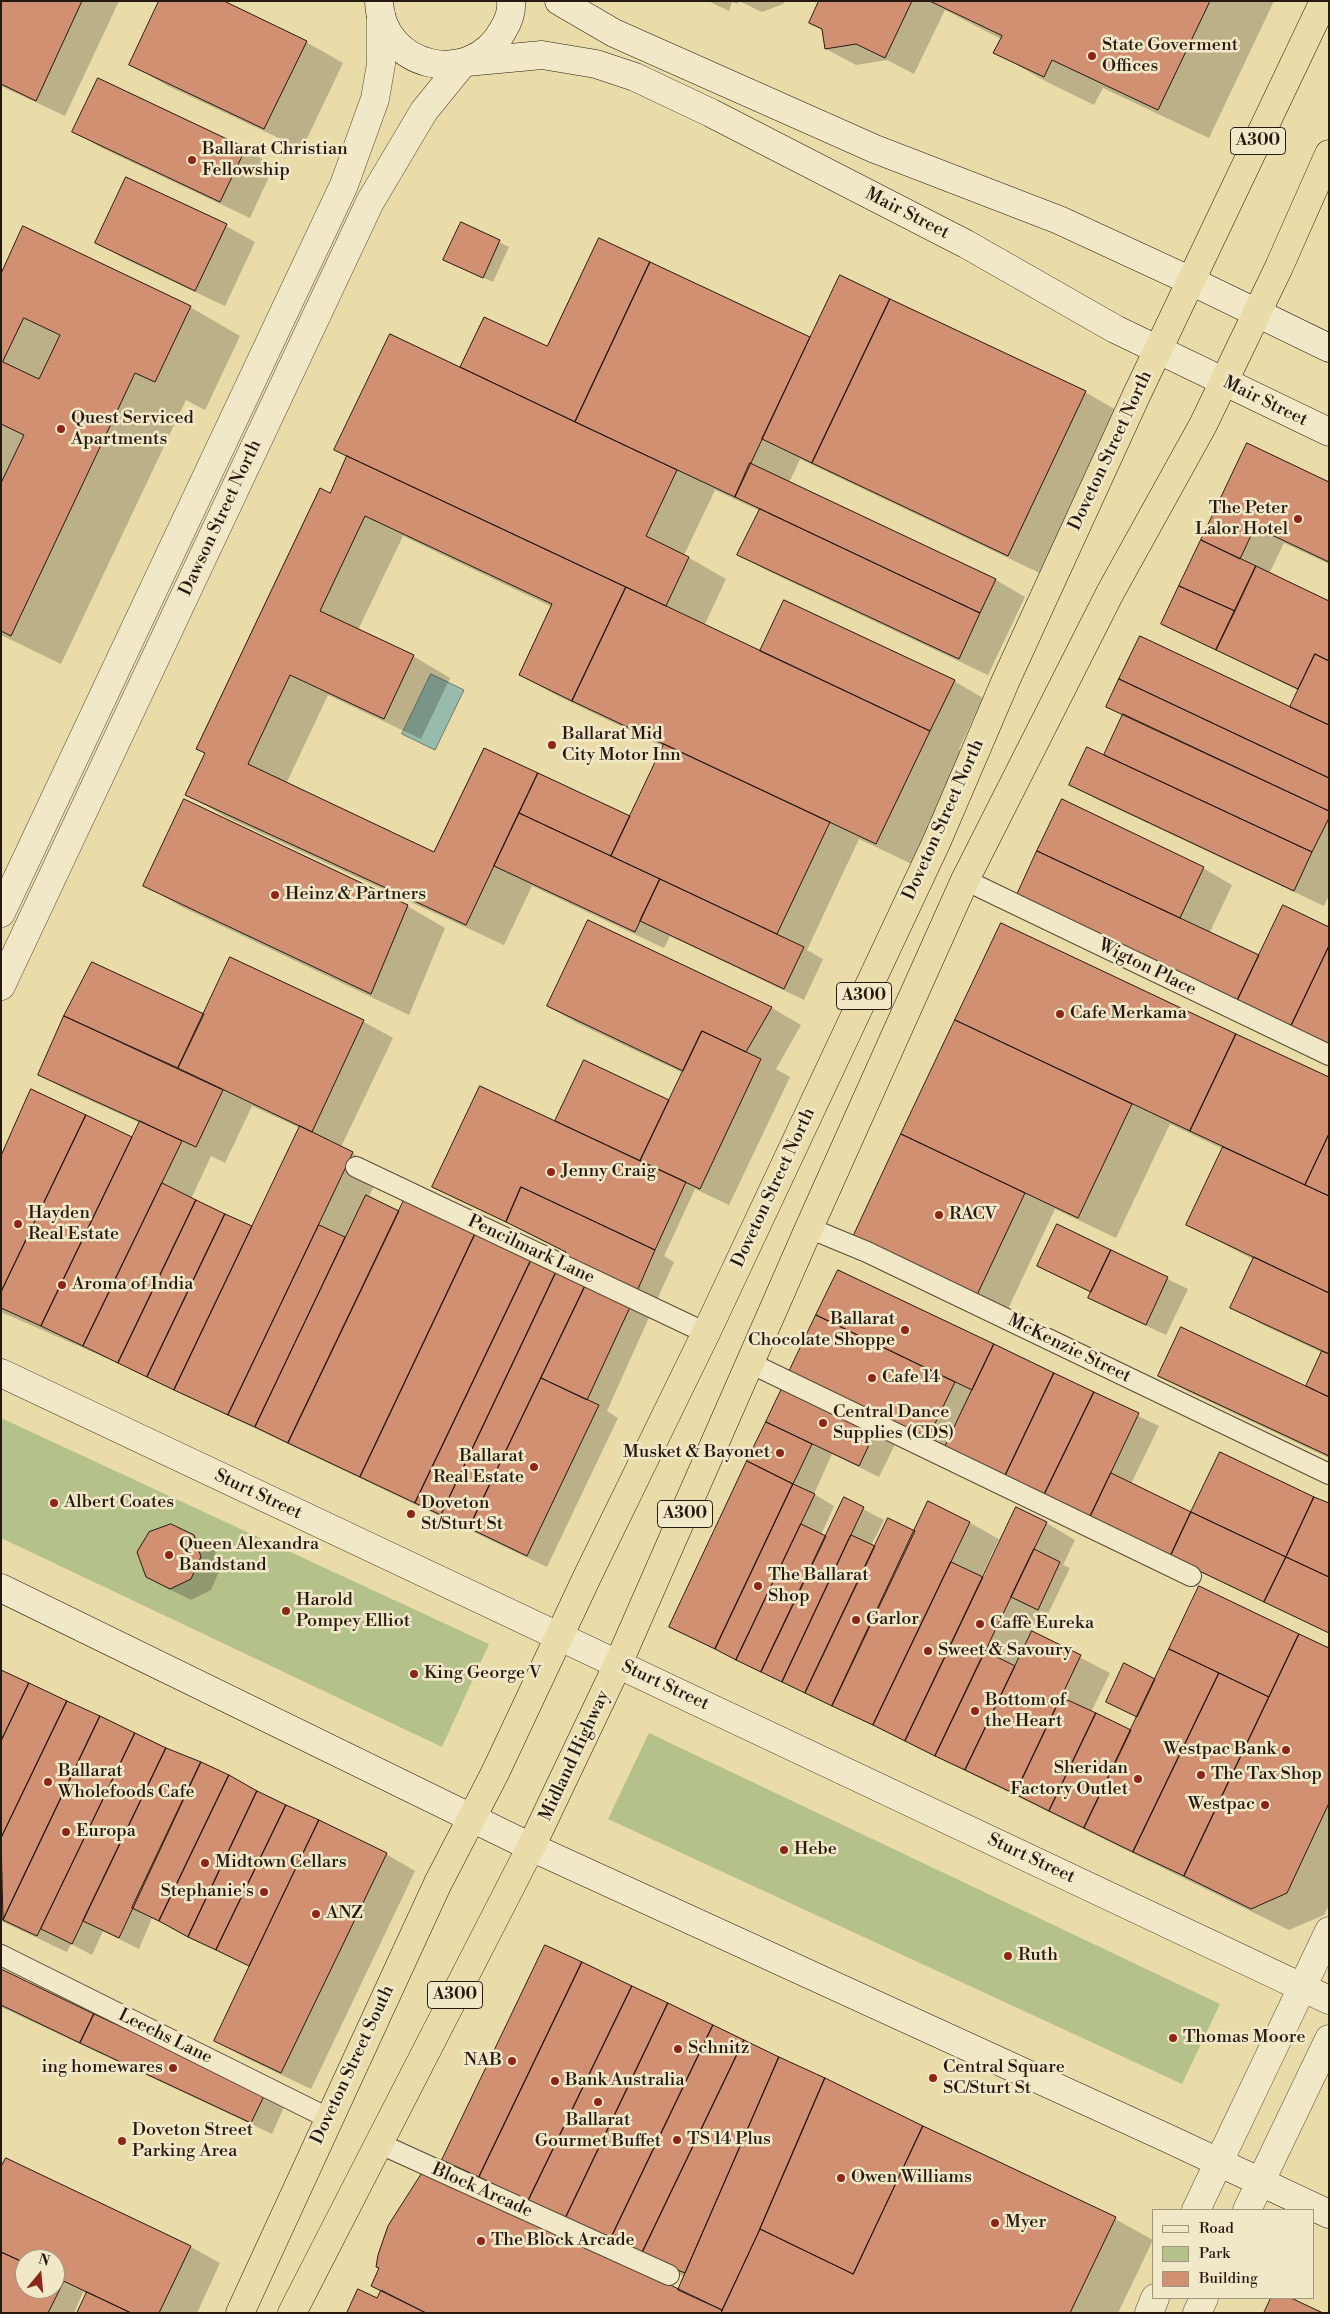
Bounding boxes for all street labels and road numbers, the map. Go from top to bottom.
road number: A300 [1230,128,1286,154]
street label: Mair Street [861,184,953,244]
street label: Doveton Street North [1065,368,1157,534]
street label: Mair Street [1219,372,1311,432]
street label: Dawson Street North [175,437,267,599]
street label: Doveton Street North [899,736,989,904]
street label: Wigton Place [1094,935,1200,1001]
road number: A300 [836,982,892,1009]
street label: Doveton Street North [728,1105,820,1271]
street label: Pencilmark Lane [464,1211,598,1289]
street label: McKenzie Street [1004,1310,1134,1388]
street label: Sturt Street [211,1465,305,1525]
road number: A300 [658,1500,712,1528]
street label: Sturt Street [618,1656,712,1716]
street label: Midland Highway [535,1687,615,1825]
street label: Sturt Street [984,1829,1078,1889]
street label: Doveton Street South [307,1982,399,2148]
road number: A300 [428,1982,482,2008]
street label: Leechs Lane [114,2005,216,2069]
street label: Block Arcade [428,2159,536,2223]

